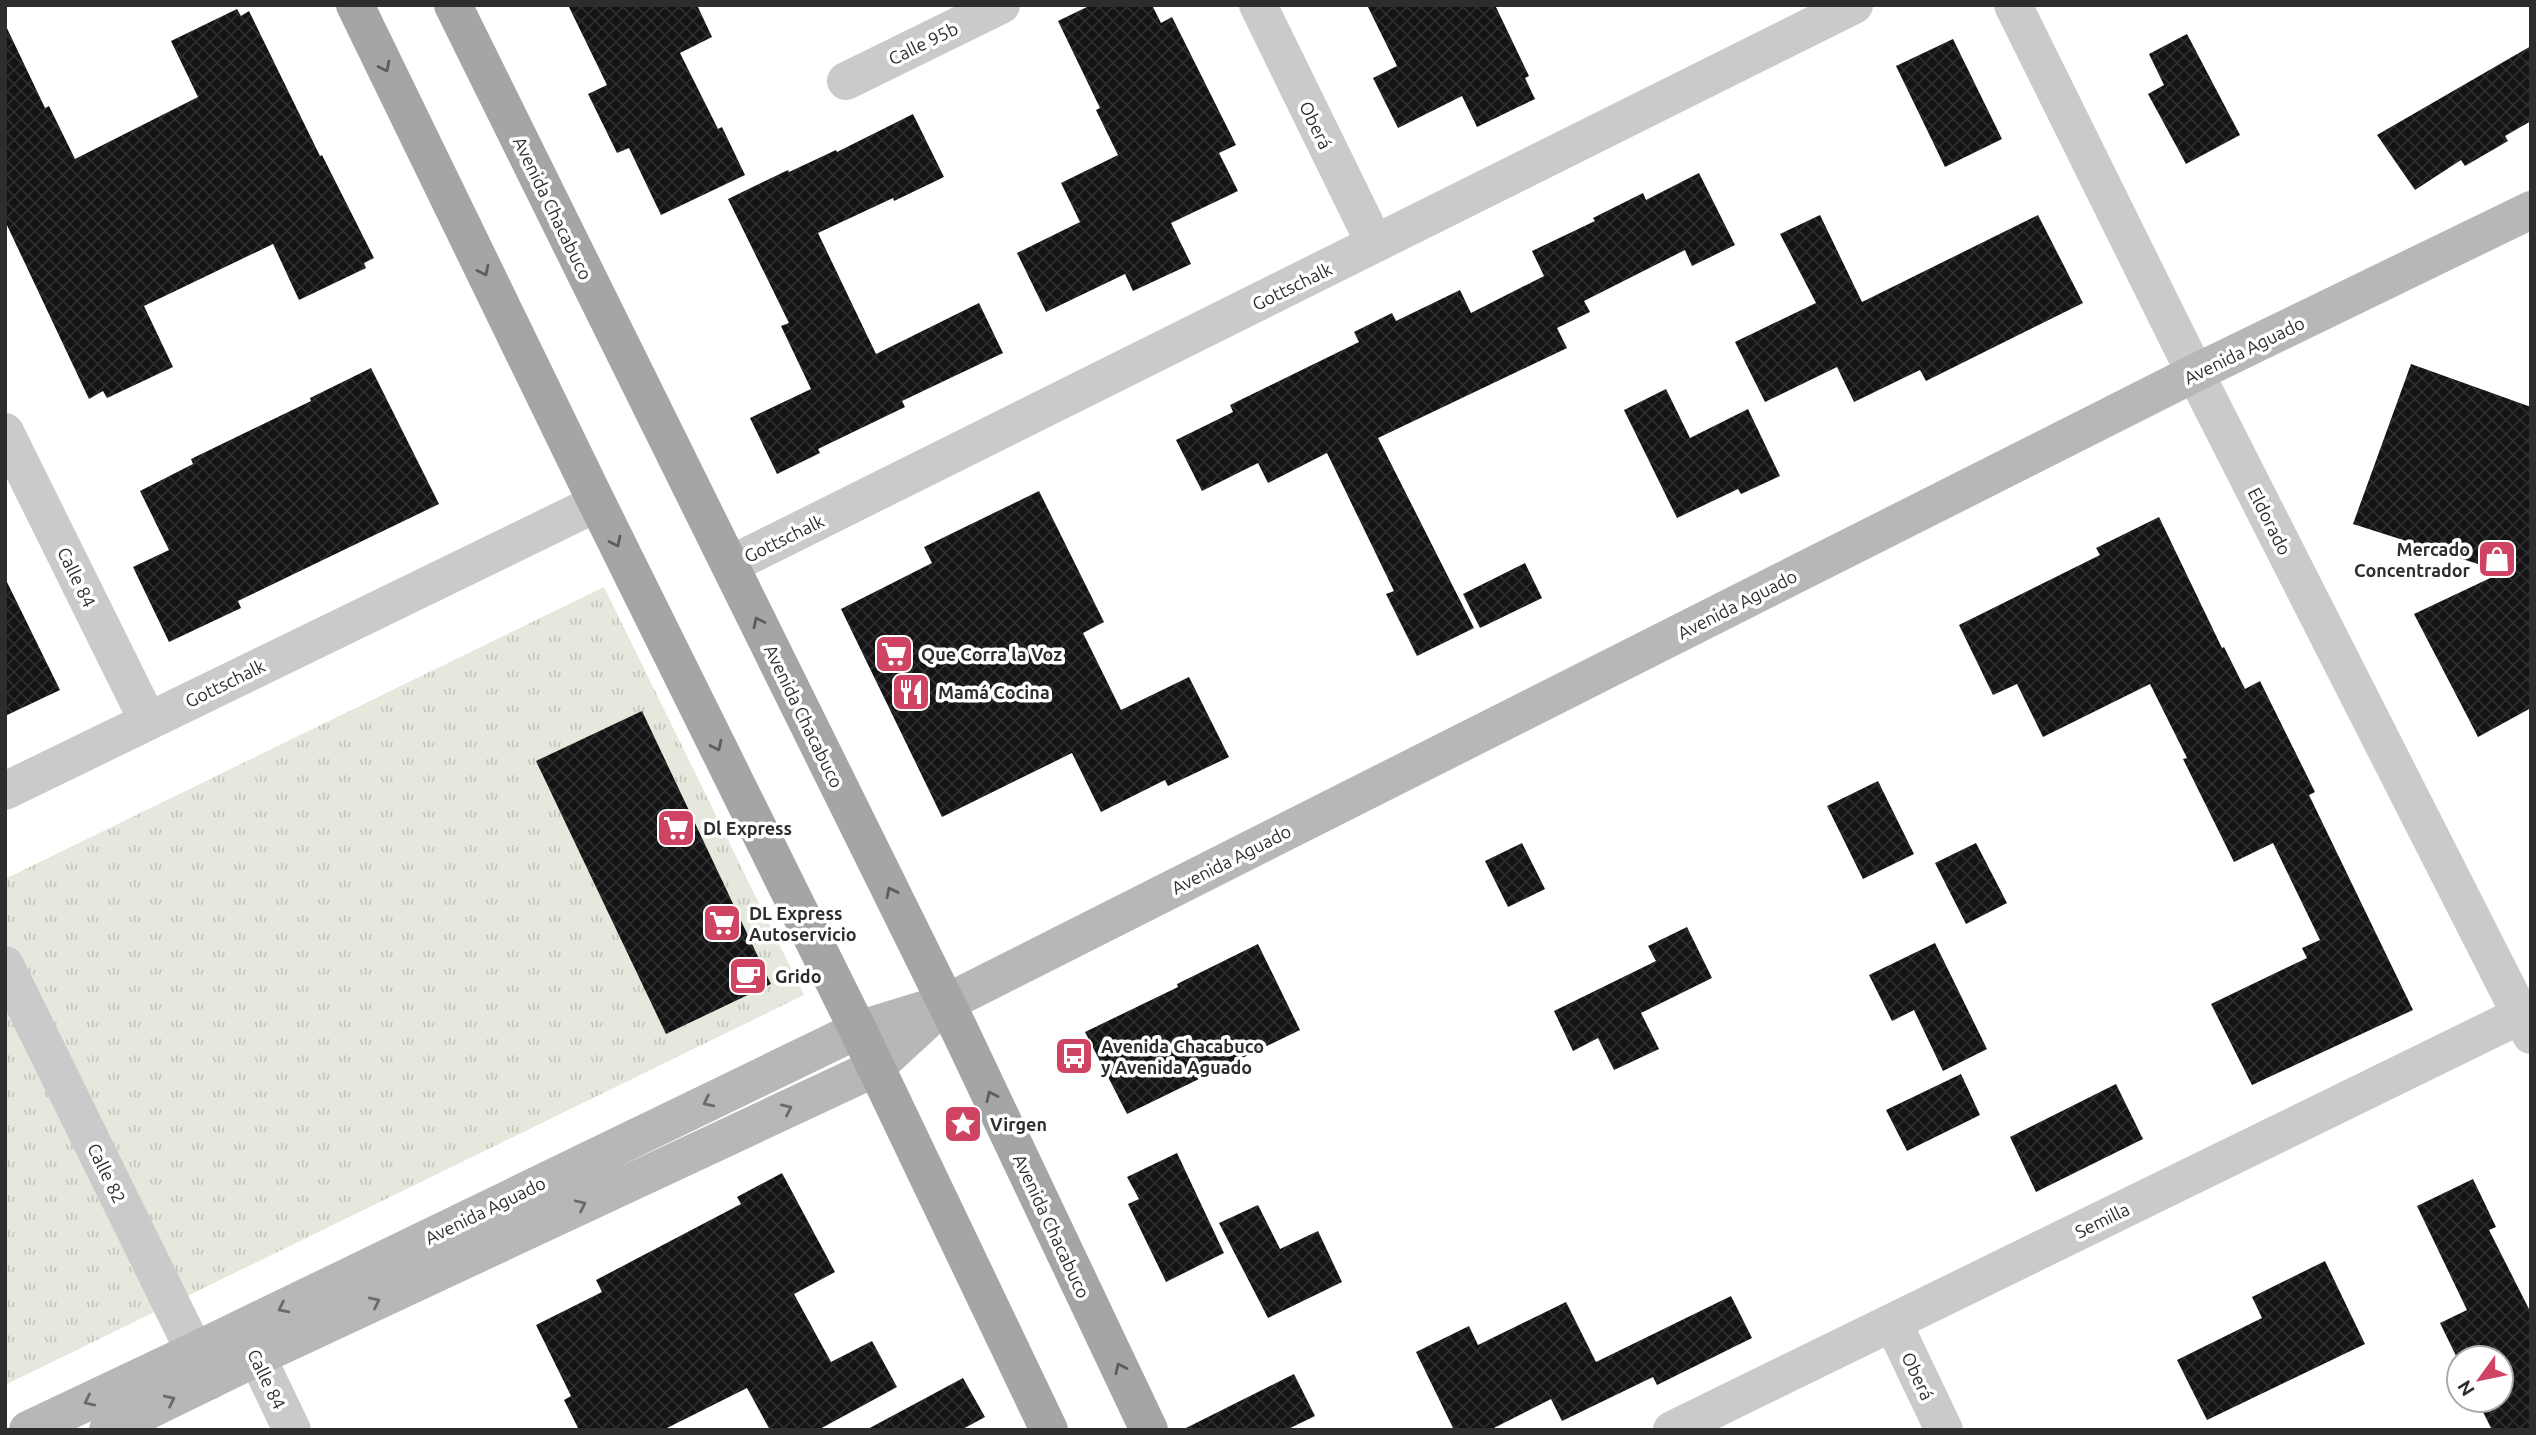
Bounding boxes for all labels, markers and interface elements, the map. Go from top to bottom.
street label: Calle 95b [885,18,961,68]
one-way arrow [376,60,390,72]
street label: Oberá [1296,98,1336,152]
street label: Avenida Chacabuco [510,133,596,283]
street label: Gottschalk [1249,258,1335,314]
one-way arrow [476,264,490,276]
street label: Avenida Aguado [2181,312,2307,388]
street label: Eldorado [2245,484,2295,558]
street label: Gottschalk [741,510,827,566]
one-way arrow [608,535,622,547]
shop icon: Mercado Concentrador [2476,538,2518,580]
place label: Mercado Concentrador [2354,539,2471,580]
street label: Calle 84 [54,544,100,610]
street label: Avenida Aguado [1674,565,1800,643]
one-way arrow [752,617,766,629]
supermarket icon: Que Corra la Voz [873,633,915,675]
street label: Avenida Chacabuco [761,641,847,791]
place label: Que Corra la Voz [921,644,1062,664]
street label: Gottschalk [182,655,268,711]
restaurant icon: Mamá Cocina [890,671,932,713]
place label: Mamá Cocina [938,682,1050,702]
one-way arrow [709,739,723,751]
supermarket icon: Dl Express [655,807,697,849]
place label: Dl Express [703,818,792,838]
street label: Avenida Aguado [1168,820,1294,898]
one-way arrow [886,887,900,899]
supermarket icon: DL Express Autoservicio [701,902,743,944]
place label: DL Express Autoservicio [749,903,857,944]
cafe icon: Grido [727,955,769,997]
place label: Grido [775,966,821,986]
bus stop icon: Avenida Chacabuco y Avenida Aguado [1053,1035,1095,1077]
place label: Avenida Chacabuco y Avenida Aguado [1101,1036,1264,1077]
one-way arrow [985,1091,999,1103]
one-way arrow [703,1094,715,1108]
one-way arrow [780,1103,792,1117]
place icon: Virgen [942,1103,984,1145]
place label: Virgen [990,1114,1047,1134]
street label: Calle 82 [84,1140,130,1206]
street label: Avenida Chacabuco [1010,1151,1094,1301]
street label: Avenida Aguado [422,1172,548,1248]
street label: Semilla [2072,1198,2132,1242]
one-way arrow [574,1200,586,1214]
one-way arrow [368,1296,380,1310]
one-way arrow [278,1300,290,1314]
north arrow [2445,1344,2515,1414]
street label: Calle 84 [244,1346,290,1412]
street label: Oberá [1898,1349,1938,1403]
one-way arrow [1114,1363,1128,1375]
text: N [2453,1376,2479,1400]
one-way arrow [84,1393,96,1407]
one-way arrow [163,1394,175,1408]

